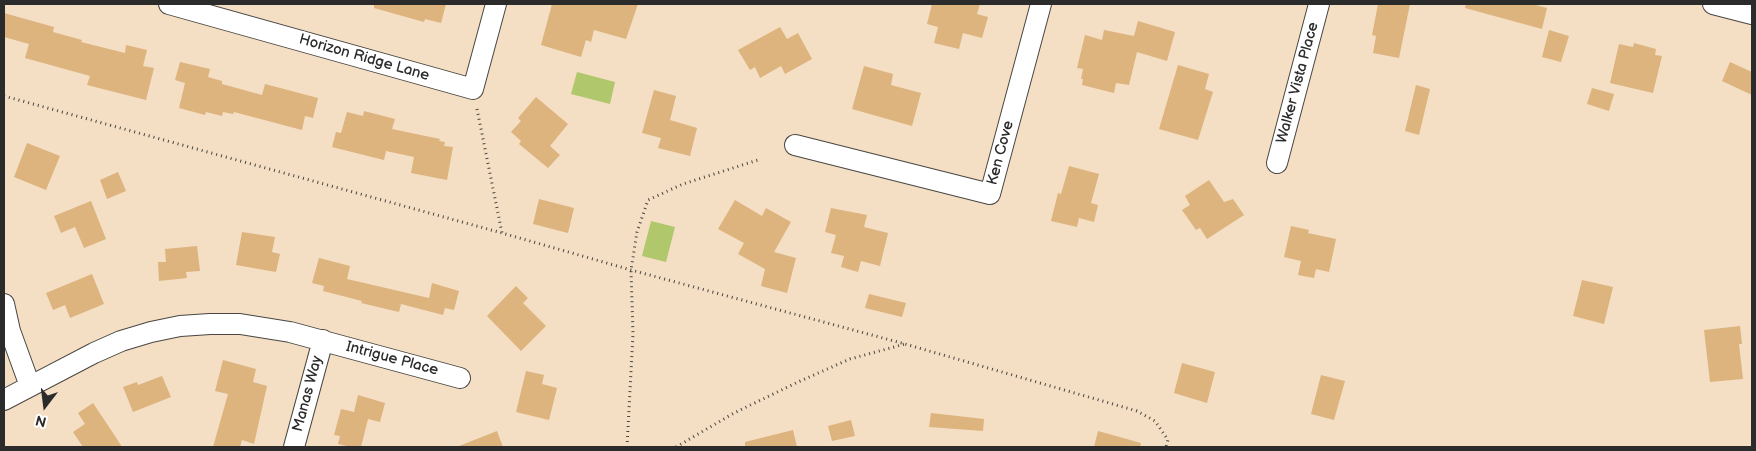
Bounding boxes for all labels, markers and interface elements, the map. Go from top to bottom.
street label: Walker Vista Place [1273,20,1323,146]
street label: Horizon Ridge Lane [297,31,431,85]
street label: Ken Cove [984,119,1018,187]
street label: Intrigue Place [344,338,440,380]
street label: Manas Way [289,354,327,434]
north arrow [20,381,70,431]
text: N [34,411,48,431]

